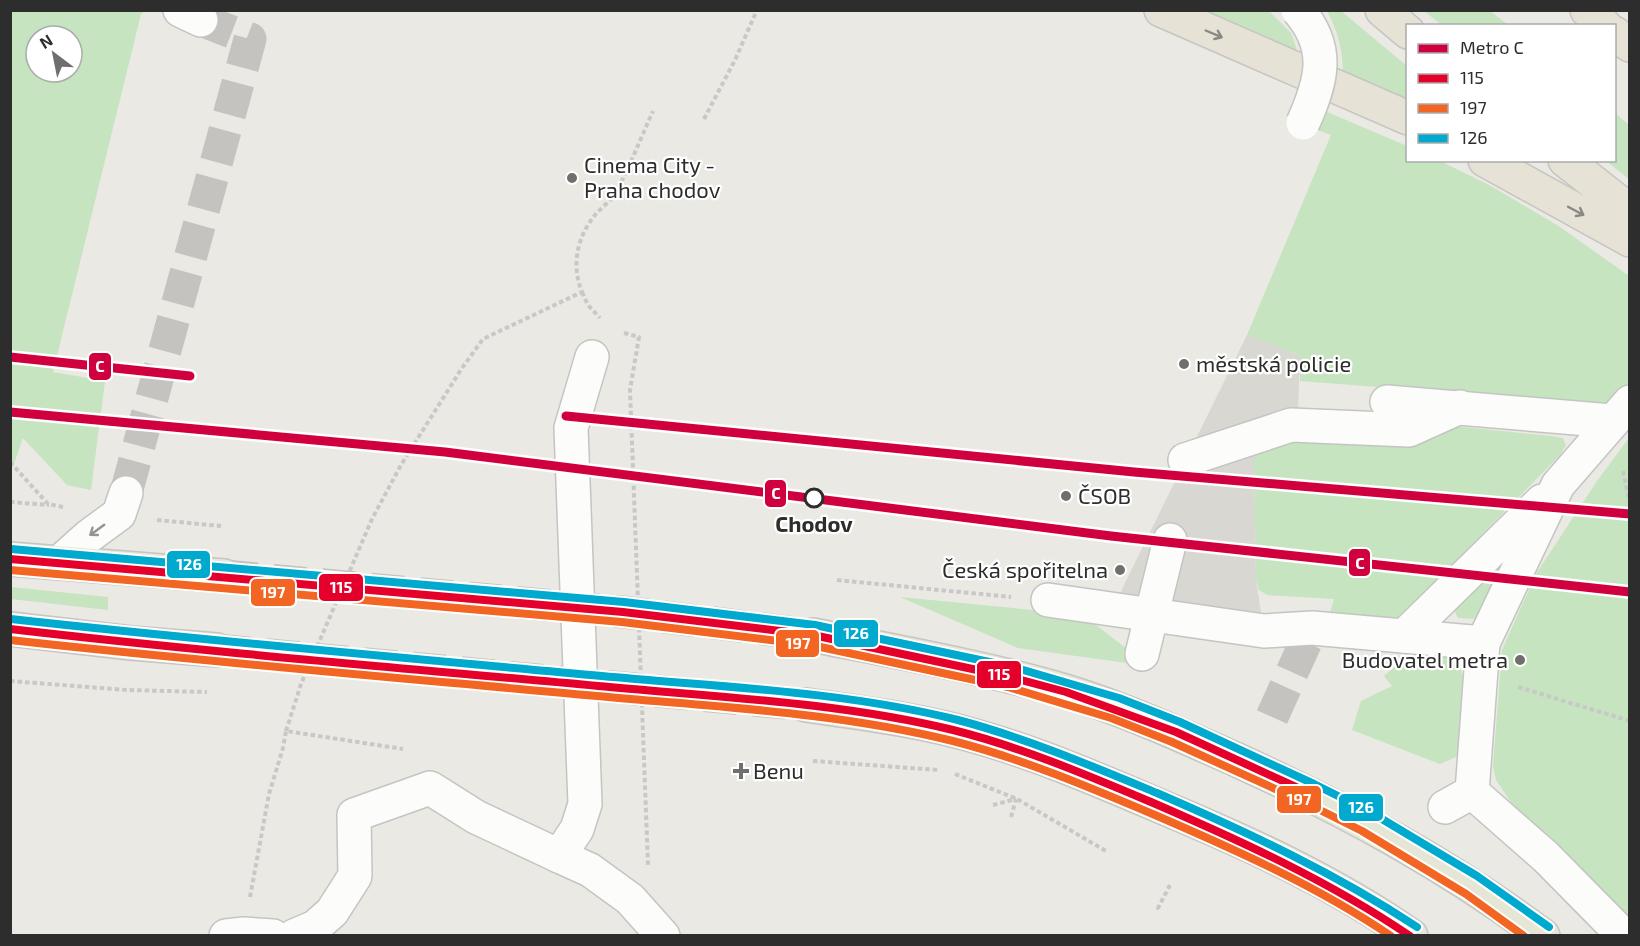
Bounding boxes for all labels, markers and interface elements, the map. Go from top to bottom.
north arrow [24,24,84,84]
legend [1406,24,1616,162]
one-way arrow [1205,28,1223,40]
text: N [36,30,56,52]
text: Metro C [1460,36,1524,58]
text: 115 [1460,66,1484,88]
text: 197 [1460,96,1487,118]
text: 126 [1460,126,1488,148]
place label: Cinema City - Praha chodov [584,151,721,202]
marker: Cinema City - Praha chodov [565,171,579,185]
one-way arrow [1567,205,1584,217]
place label: městská policie [1196,350,1351,376]
line badge: C [88,352,112,381]
text: C [95,356,105,375]
marker: městská policie [1177,357,1191,371]
line badge: C [764,479,787,508]
place label: ČSOB [1078,482,1131,508]
text: C [771,483,781,502]
marker: Chodov [804,488,824,508]
marker: ČSOB [1059,489,1073,503]
place label: Chodov [775,510,853,536]
one-way arrow [90,524,106,536]
line badge: C [1348,548,1371,577]
line badge: 126 [166,550,211,579]
text: C [1355,553,1365,572]
text: 126 [176,554,202,573]
place label: Česká spořitelna [942,556,1108,582]
marker: Česká spořitelna [1113,563,1127,577]
line badge: 115 [318,573,364,602]
text: 115 [330,577,352,596]
line badge: 197 [250,578,296,607]
text: 197 [261,582,286,601]
line badge: 126 [833,619,879,648]
text: 126 [843,623,869,642]
line badge: 197 [775,629,820,658]
text: 197 [786,633,811,652]
place label: Budovatel metra [1342,646,1508,672]
marker: Budovatel metra [1513,653,1527,667]
line badge: 115 [976,660,1022,689]
text: 115 [988,664,1010,683]
place label: Benu [753,757,804,783]
marker: Benu [734,764,748,778]
line badge: 197 [1276,785,1322,814]
text: 197 [1287,789,1312,808]
line badge: 126 [1338,793,1384,822]
text: 126 [1348,797,1374,816]

